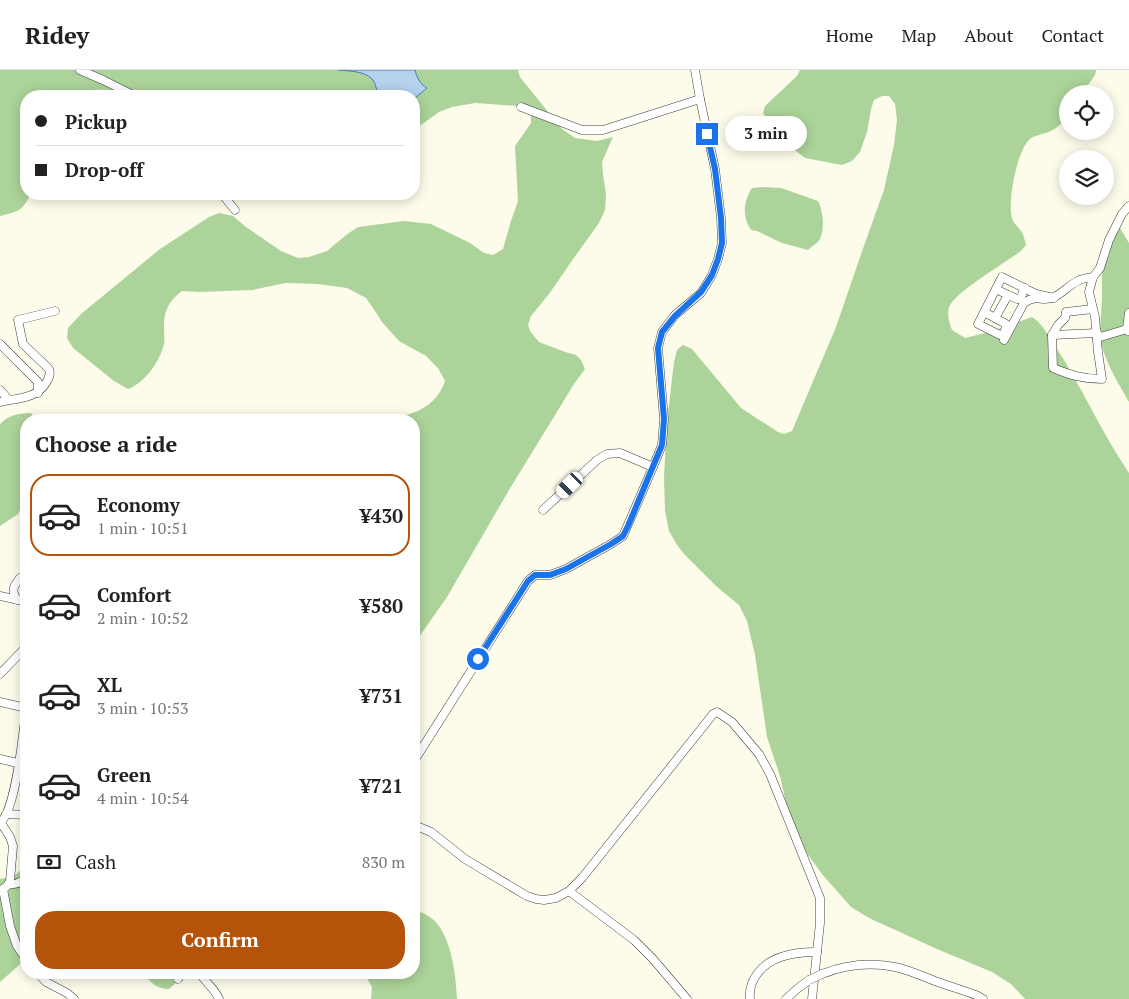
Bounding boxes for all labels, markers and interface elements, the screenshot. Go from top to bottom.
text: Ridey [25,19,89,51]
text: Home [826,23,873,47]
text: Map [901,23,936,47]
text: About [964,23,1013,47]
text: Contact [1041,23,1104,47]
map controls [1059,85,1114,205]
button: locate [1059,85,1114,140]
text: Pickup [65,109,127,134]
callout: 3 min [724,116,807,152]
text: 3 min [744,122,788,144]
route end [696,123,718,145]
button: layers [1059,150,1114,205]
text: Drop-off [65,157,143,182]
text: Choose a ride [35,429,177,458]
car [553,469,586,501]
text: Economy [97,492,180,517]
icon: car [37,493,82,538]
text: ¥430 [360,503,403,528]
text: 1 min · 10:51 [97,517,189,539]
text: Comfort [97,582,172,607]
icon: car [37,583,82,628]
text: ¥580 [360,593,403,618]
text: 2 min · 10:52 [97,607,189,629]
route start [467,648,489,670]
text: XL [97,672,122,697]
icon: car [37,673,82,718]
text: ¥731 [360,683,403,708]
text: 3 min · 10:53 [97,697,189,719]
text: Green [97,762,151,787]
icon: car [37,763,82,808]
text: ¥721 [360,773,403,798]
text: 4 min · 10:54 [97,787,189,809]
icon: cash [35,848,63,876]
text: Cash [75,849,116,874]
text: 830 m [362,851,405,873]
button: Confirm [35,911,405,969]

